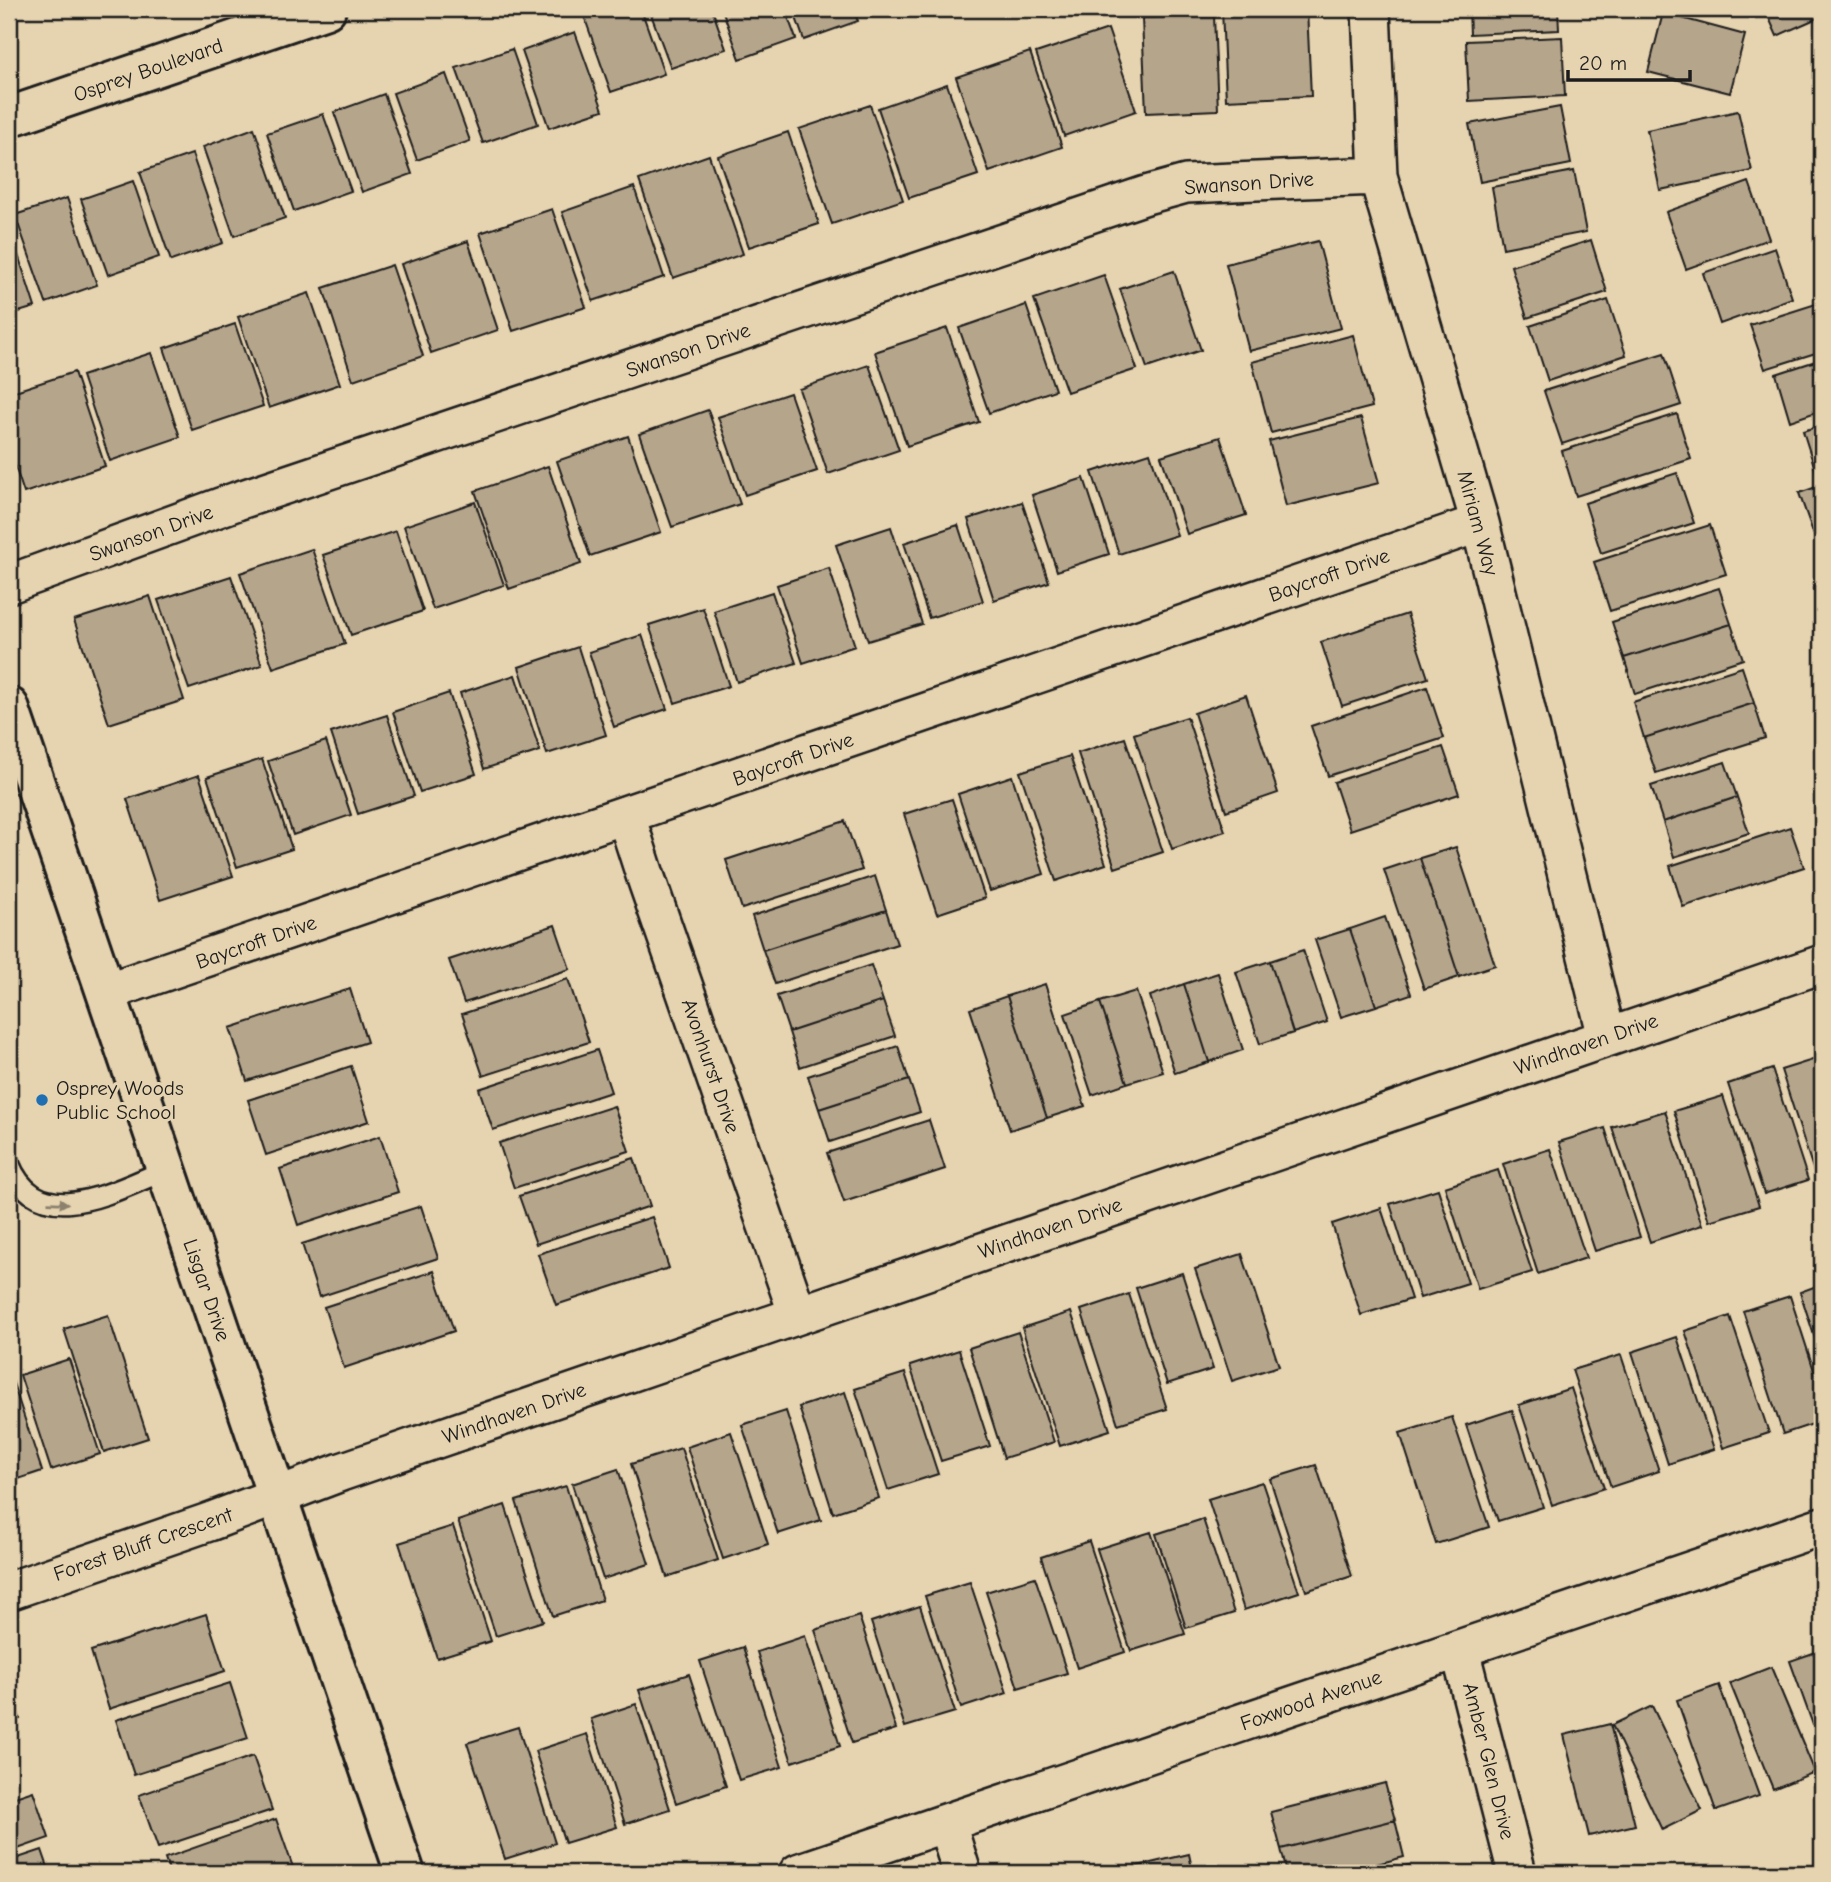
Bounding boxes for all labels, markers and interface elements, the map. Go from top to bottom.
street label: Osprey Boulevard [70,33,226,107]
scale bar [1568,38,1691,82]
text: 20 m [1579,51,1627,75]
street label: Swanson Drive [1183,167,1315,199]
street label: Swanson Drive [623,318,753,382]
street label: Miriam Way [1452,468,1504,579]
street label: Swanson Drive [86,500,216,566]
street label: Baycroft Drive [1265,543,1393,607]
street label: Baycroft Drive [729,727,857,791]
street label: Baycroft Drive [192,910,320,974]
street label: Avonhurst Drive [677,996,745,1136]
street label: Windhaven Drive [1511,1008,1661,1080]
place label: Osprey Woods Public School [56,1076,184,1124]
marker: Osprey Woods Public School [34,1092,50,1108]
street label: Windhaven Drive [975,1192,1125,1264]
one-way arrow [47,1197,69,1208]
street label: Lisgar Drive [178,1236,236,1344]
street label: Windhaven Drive [439,1377,589,1449]
street label: Forest Bluff Crescent [50,1502,237,1586]
street label: Foxwood Avenue [1237,1665,1385,1735]
street label: Amber Glen Drive [1458,1680,1520,1842]

